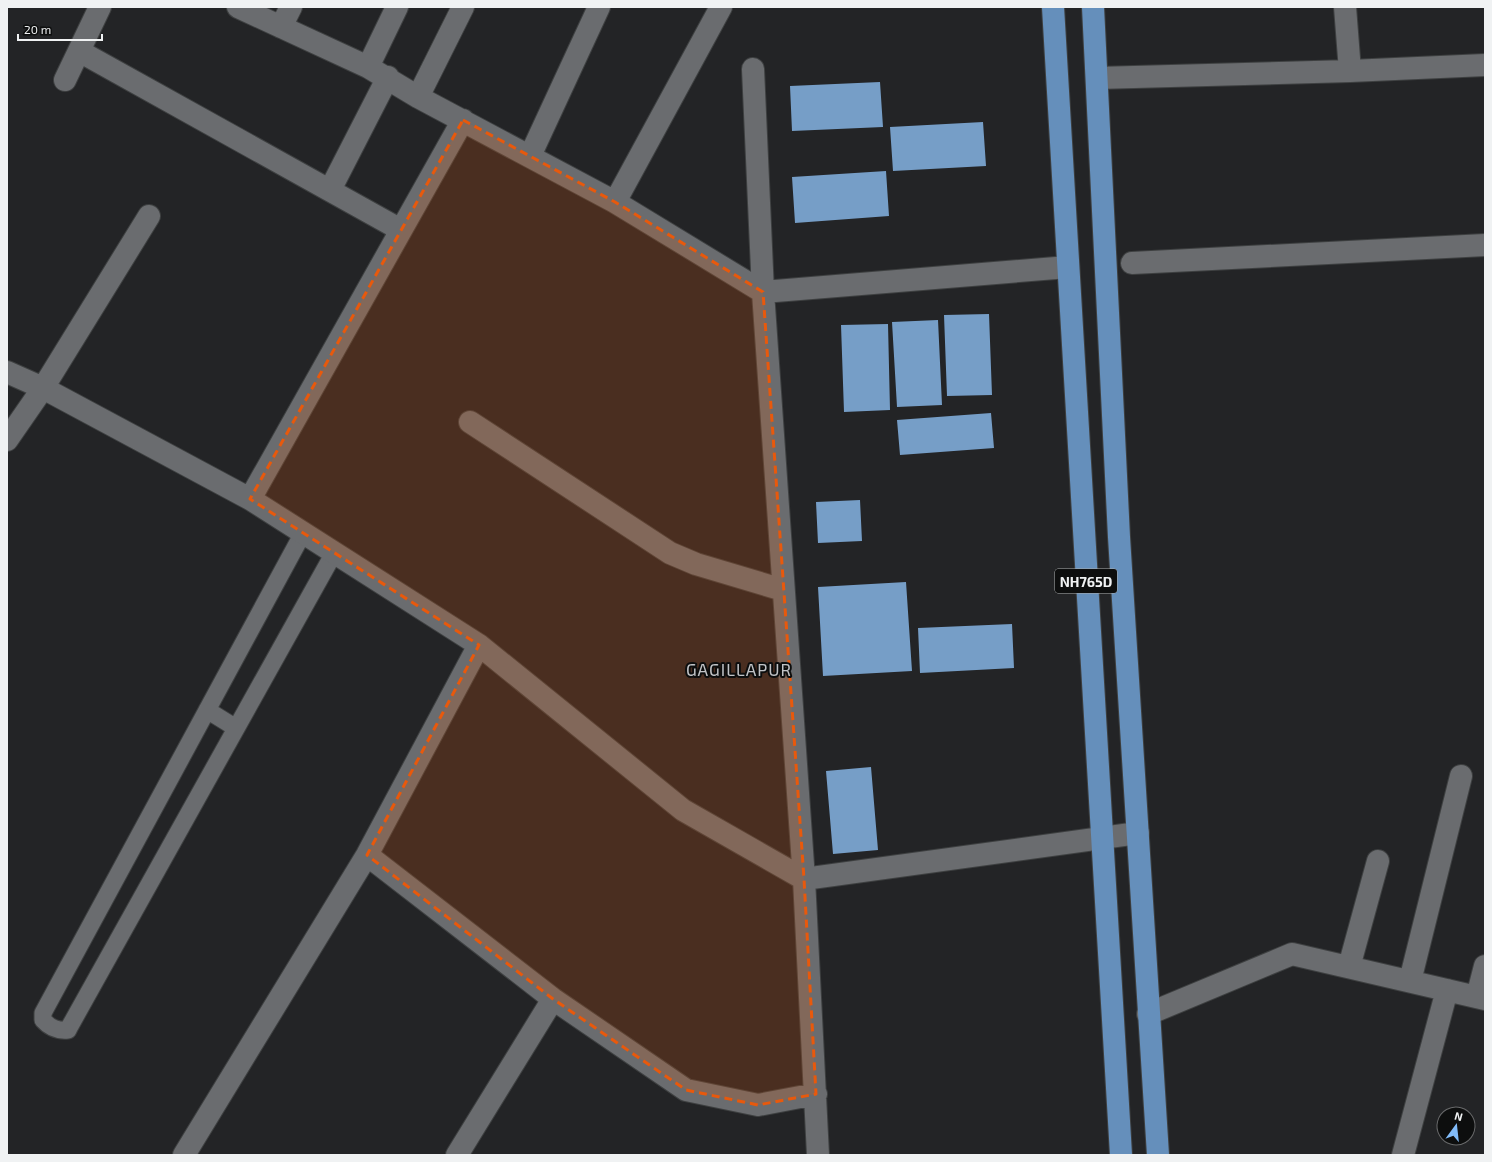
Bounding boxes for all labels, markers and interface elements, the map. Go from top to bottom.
scale bar [18,16,102,42]
text: 20 m [24,22,51,36]
road number: NH765D [1055,569,1117,593]
district label: GAGILLAPUR [686,659,792,679]
north arrow [1436,1106,1476,1146]
text: N [1453,1109,1464,1123]

